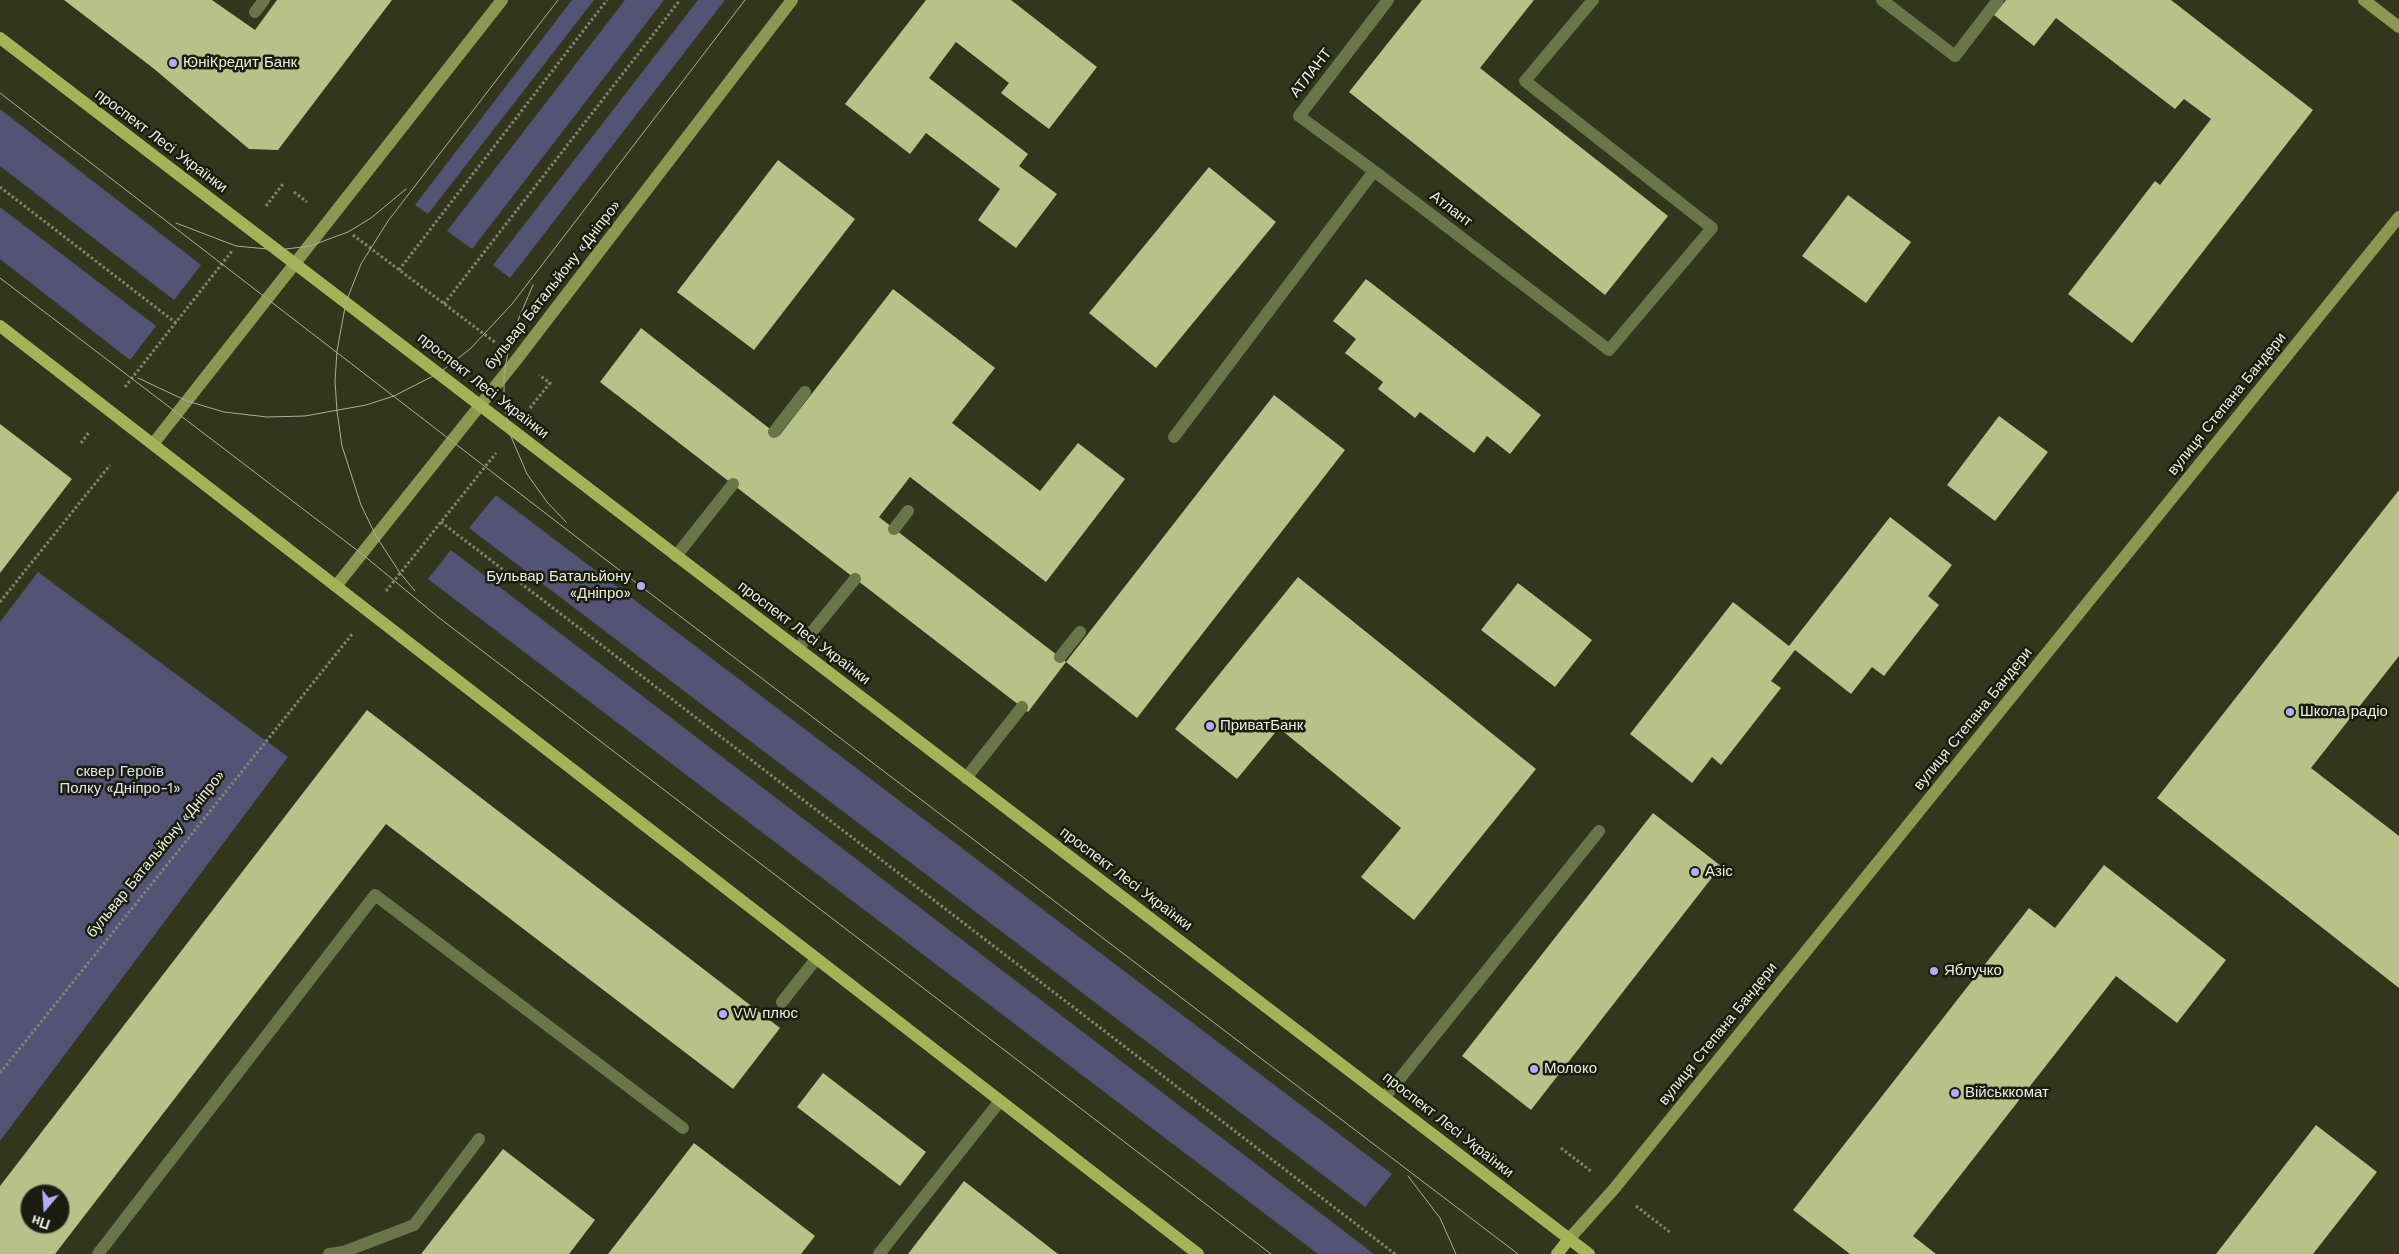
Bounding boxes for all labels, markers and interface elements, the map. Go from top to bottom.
street label: АТЛАНТ [1286,45,1336,101]
place label: ЮніКредит Банк [183,54,297,72]
marker: ЮніКредит Банк [167,57,179,69]
street label: проспект Лесі Українки [91,85,231,197]
street label: Атлант [1426,187,1476,231]
street label: бульвар Батальйону «Дніпро» [481,197,625,373]
street label: проспект Лесі Українки [414,329,552,443]
street label: вулиця Степана Бандери [2164,329,2290,479]
place label: Бульвар Батальйону «Дніпро» [486,568,631,603]
street label: проспект Лесі Українки [734,577,874,689]
marker: Бульвар Батальйону «Дніпро» [635,580,647,592]
street label: вулиця Степана Бандери [1910,644,2036,794]
place label: Школа радіо [2300,703,2388,721]
marker: Школа радіо [2284,706,2296,718]
place label: ПриватБанк [1220,717,1303,735]
marker: ПриватБанк [1204,720,1216,732]
park label: сквер Героїв Полку «Дніпро-1» [59,763,181,798]
street label: бульвар Батальйону «Дніпро» [83,767,229,941]
street label: проспект Лесі Українки [1056,823,1196,935]
place label: Азіс [1705,863,1733,881]
marker: Азіс [1689,866,1701,878]
street label: вулиця Степана Бандери [1655,959,1781,1109]
place label: Яблучко [1944,962,2002,980]
marker: Яблучко [1928,965,1940,977]
place label: VW плюс [733,1005,798,1023]
marker: VW плюс [717,1008,729,1020]
place label: Молоко [1544,1060,1597,1078]
marker: Молоко [1528,1063,1540,1075]
street label: проспект Лесі Українки [1379,1068,1517,1182]
place label: Військкомат [1965,1084,2049,1102]
marker: Військкомат [1949,1087,1961,1099]
north arrow [20,1184,70,1234]
text: Пн [29,1212,52,1233]

